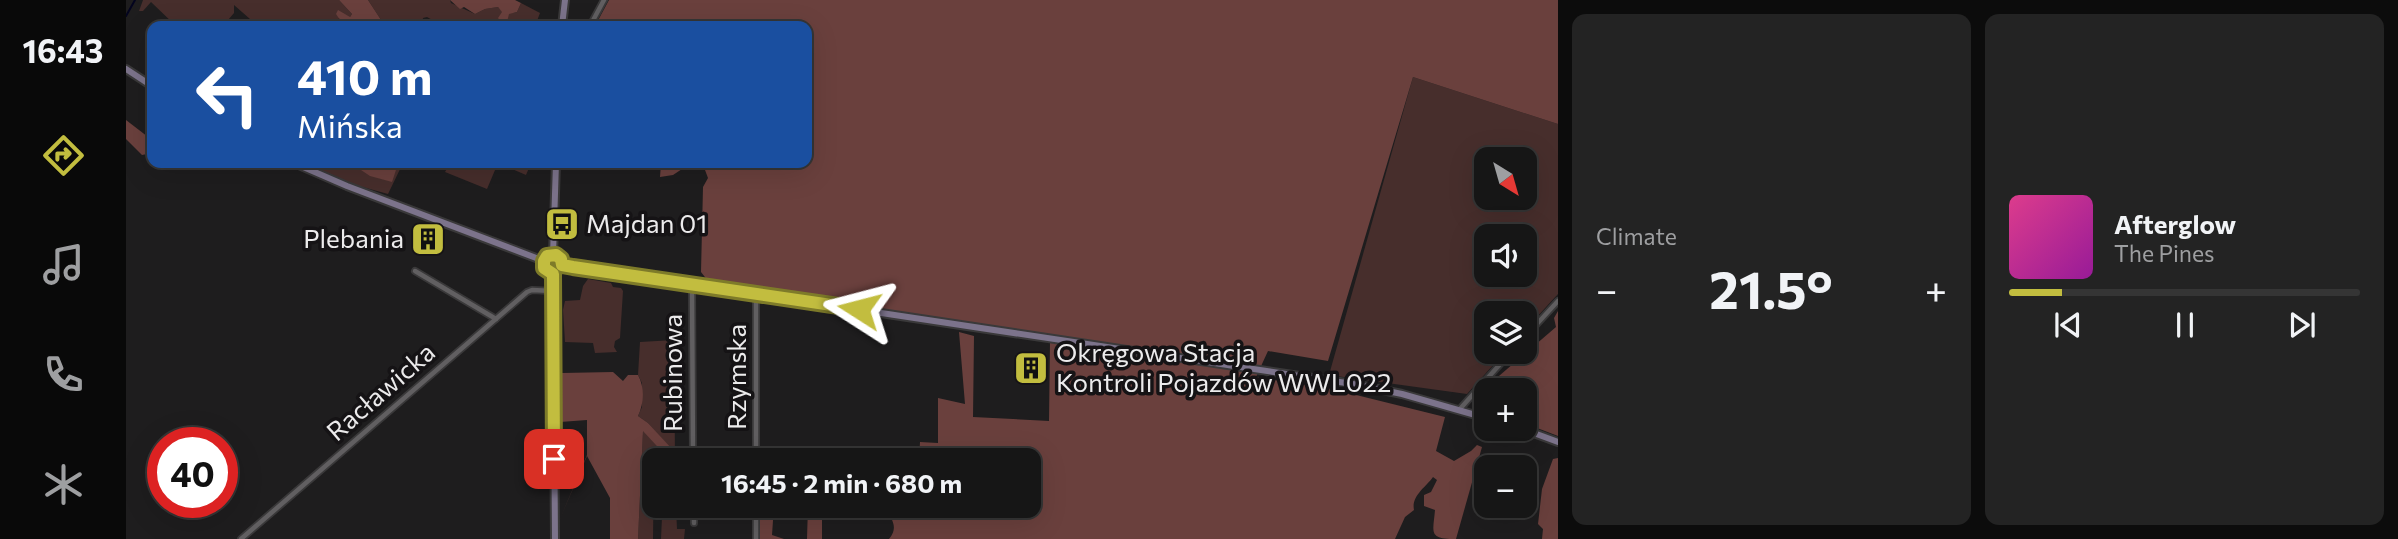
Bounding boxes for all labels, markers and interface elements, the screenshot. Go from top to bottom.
text: 16:43 [23,30,103,70]
text: 410 m [297,45,432,105]
icon: left [182,49,273,140]
text: Mińska [297,105,403,145]
icon: directions [39,131,88,180]
north arrow [1474,147,1536,210]
map controls [1474,147,1537,518]
bus stop icon: Majdan 01 [543,205,581,243]
place label: Majdan 01 [586,207,707,238]
text: Afterglow [2114,208,2236,239]
building icon: Plebania [409,220,447,258]
place label: Plebania [303,222,404,253]
text: Climate [1596,222,1677,250]
button: sound [1474,224,1537,287]
text: The Pines [2114,239,2215,267]
icon: music [39,240,88,289]
text: 21.5° [1709,256,1833,320]
text: − [1596,265,1618,312]
text: + [1925,265,1947,312]
position arrow [822,272,896,346]
button: layers [1474,301,1537,364]
icon: previous [2049,306,2087,344]
icon: pause [2166,306,2204,344]
icon: next [2283,306,2321,344]
street label: Rubinowa [656,314,687,432]
street label: Rzymska [720,324,751,430]
street label: Racławicka [320,336,440,446]
place label: Okręgowa Stacja Kontroli Pojazdów WWL022 [1056,336,1391,397]
building icon: Okręgowa Stacja Kontroli Pojazdów WWL022 [1012,349,1050,387]
icon: phone [39,350,88,399]
button: + [1474,378,1537,441]
speed limit sign: 40 [147,427,238,518]
pin [524,429,584,489]
icon: arrive [535,440,573,478]
button: − [1474,455,1537,518]
icon: climate [39,460,88,509]
text: 16:45 · 2 min · 680 m [721,467,962,498]

